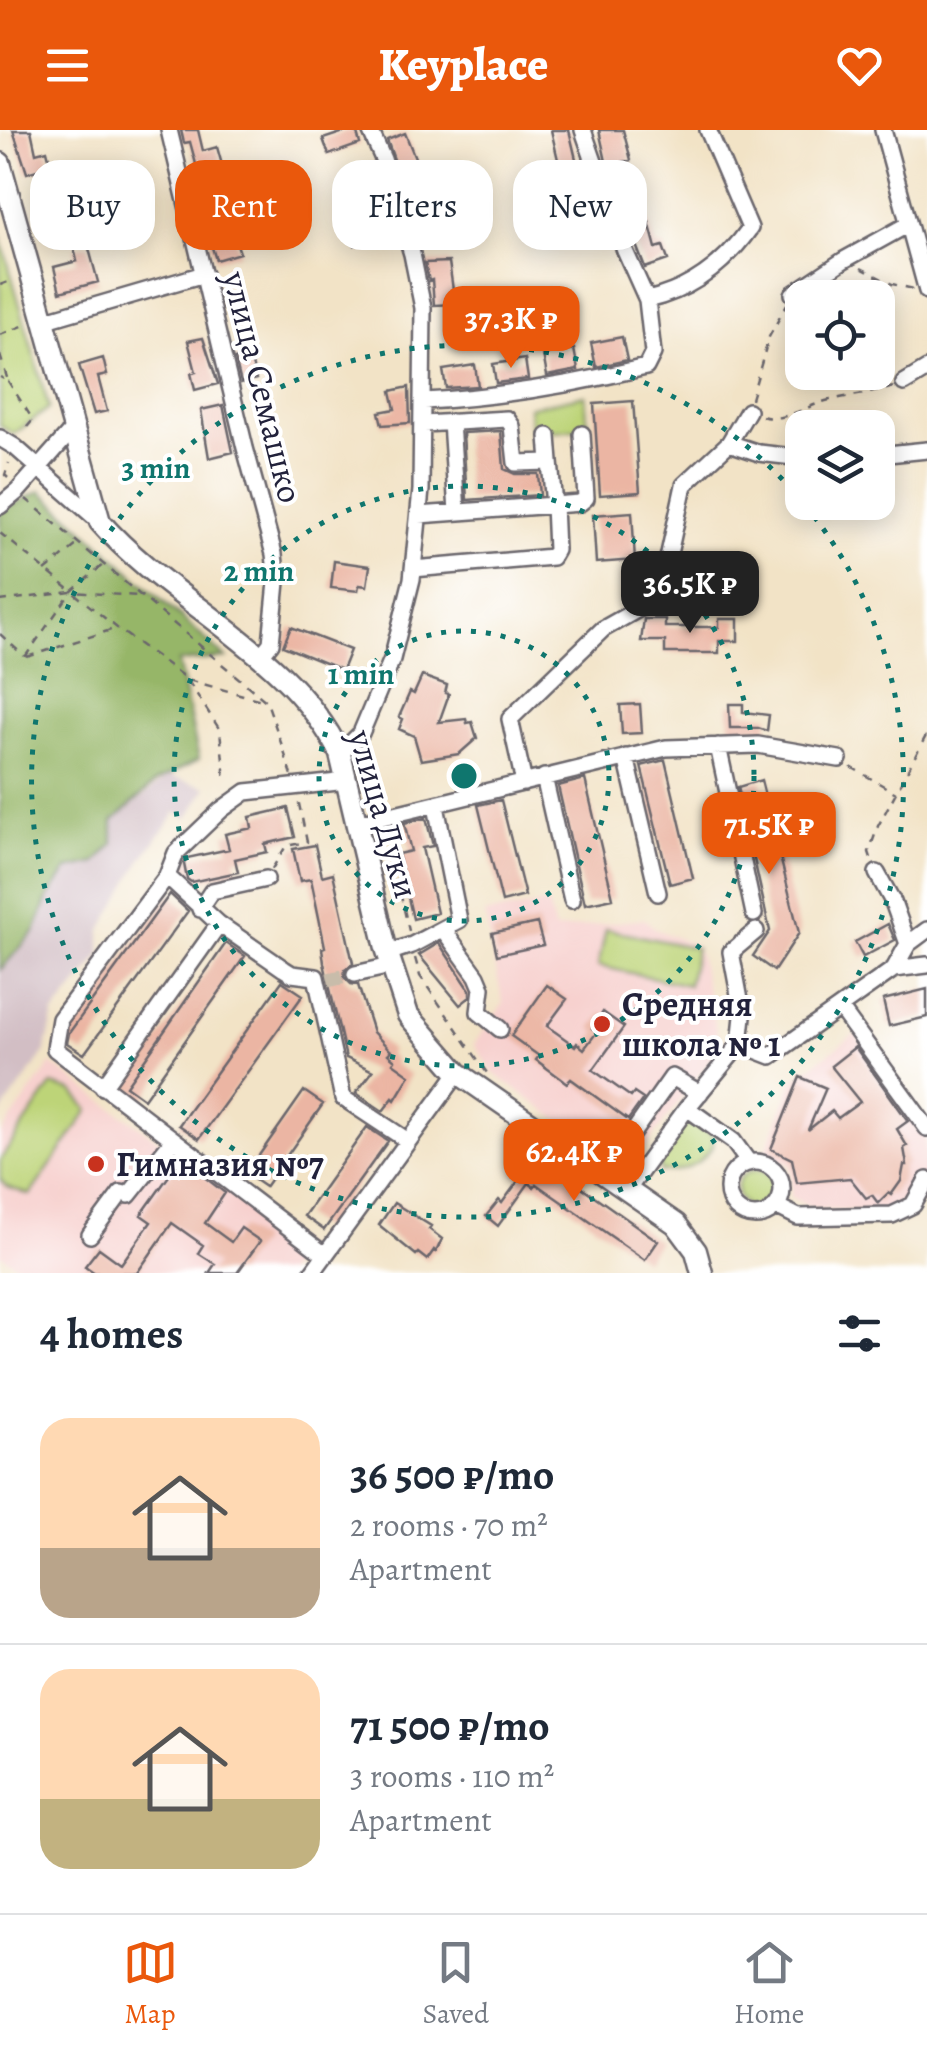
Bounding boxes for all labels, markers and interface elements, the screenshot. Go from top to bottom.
text: Keyplace [378,34,549,96]
icon: menu [40,38,95,93]
icon: heart [832,38,887,93]
chip: Buy [30,160,155,250]
chip: Rent [175,160,312,250]
chip: Filters [332,160,493,250]
chip: New [513,160,647,250]
street label: улица Семашко [211,265,315,508]
map controls [785,280,895,520]
button: locate [785,280,895,390]
pin: 37.3K ₽ [419,286,603,371]
text: 37.3K ₽ [465,296,557,340]
button: layers [785,410,895,520]
text: 3 min [122,448,191,488]
text: 2 min [224,551,294,591]
pin: 36.5K ₽ [598,551,782,636]
text: 36.5K ₽ [643,561,737,605]
text: 1 min [328,654,394,694]
street label: улица Дуки [337,723,431,904]
centre of rings [446,758,482,794]
pin: 71.5K ₽ [677,792,861,877]
text: 71.5K ₽ [724,802,814,846]
place label: Средняя школа № 1 [622,980,781,1068]
marker: Средняя школа № 1 [591,1013,613,1035]
pin: 62.4K ₽ [482,1119,666,1204]
text: 62.4K ₽ [525,1129,623,1173]
place label: Гимназия №7 [116,1140,324,1188]
marker: Гимназия №7 [85,1153,107,1175]
text: 4 homes [40,1305,183,1362]
icon: filters [832,1306,887,1361]
text: 36 500 ₽/mo [350,1446,555,1503]
icon: home [120,1458,240,1578]
text: 2 rooms · 70 m² [350,1503,548,1547]
text: Apartment [350,1547,492,1591]
text: 71 500 ₽/mo [350,1697,550,1754]
icon: home [120,1709,240,1829]
text: 3 rooms · 110 m² [350,1754,554,1798]
text: Apartment [350,1798,492,1842]
tab: Map [123,1935,178,2033]
tab: Saved [423,1935,489,2033]
tab: Home [734,1935,804,2033]

